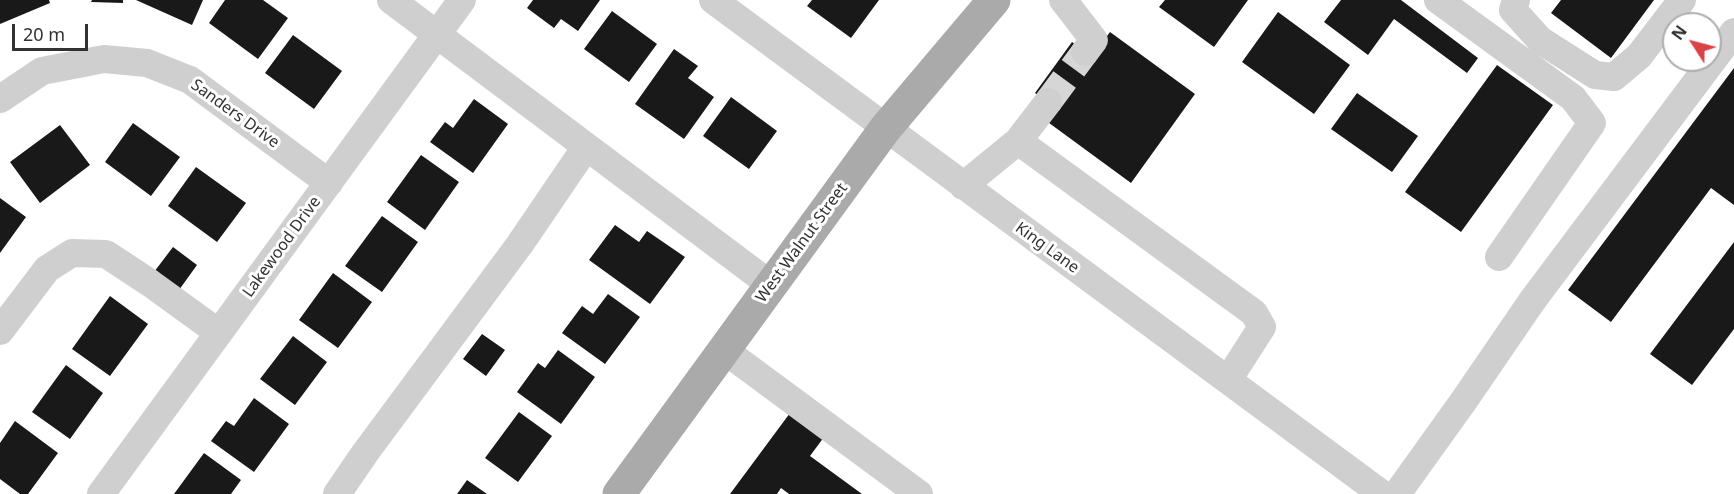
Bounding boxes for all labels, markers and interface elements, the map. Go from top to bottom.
scale bar [15,12,92,50]
north arrow [1662,12,1722,72]
text: N [1666,21,1692,44]
text: 20 m [23,22,65,46]
street label: Sanders Drive [187,76,283,152]
street label: West Walnut Street [752,179,852,307]
street label: Lakewood Drive [239,193,325,301]
street label: King Lane [1011,218,1083,278]

